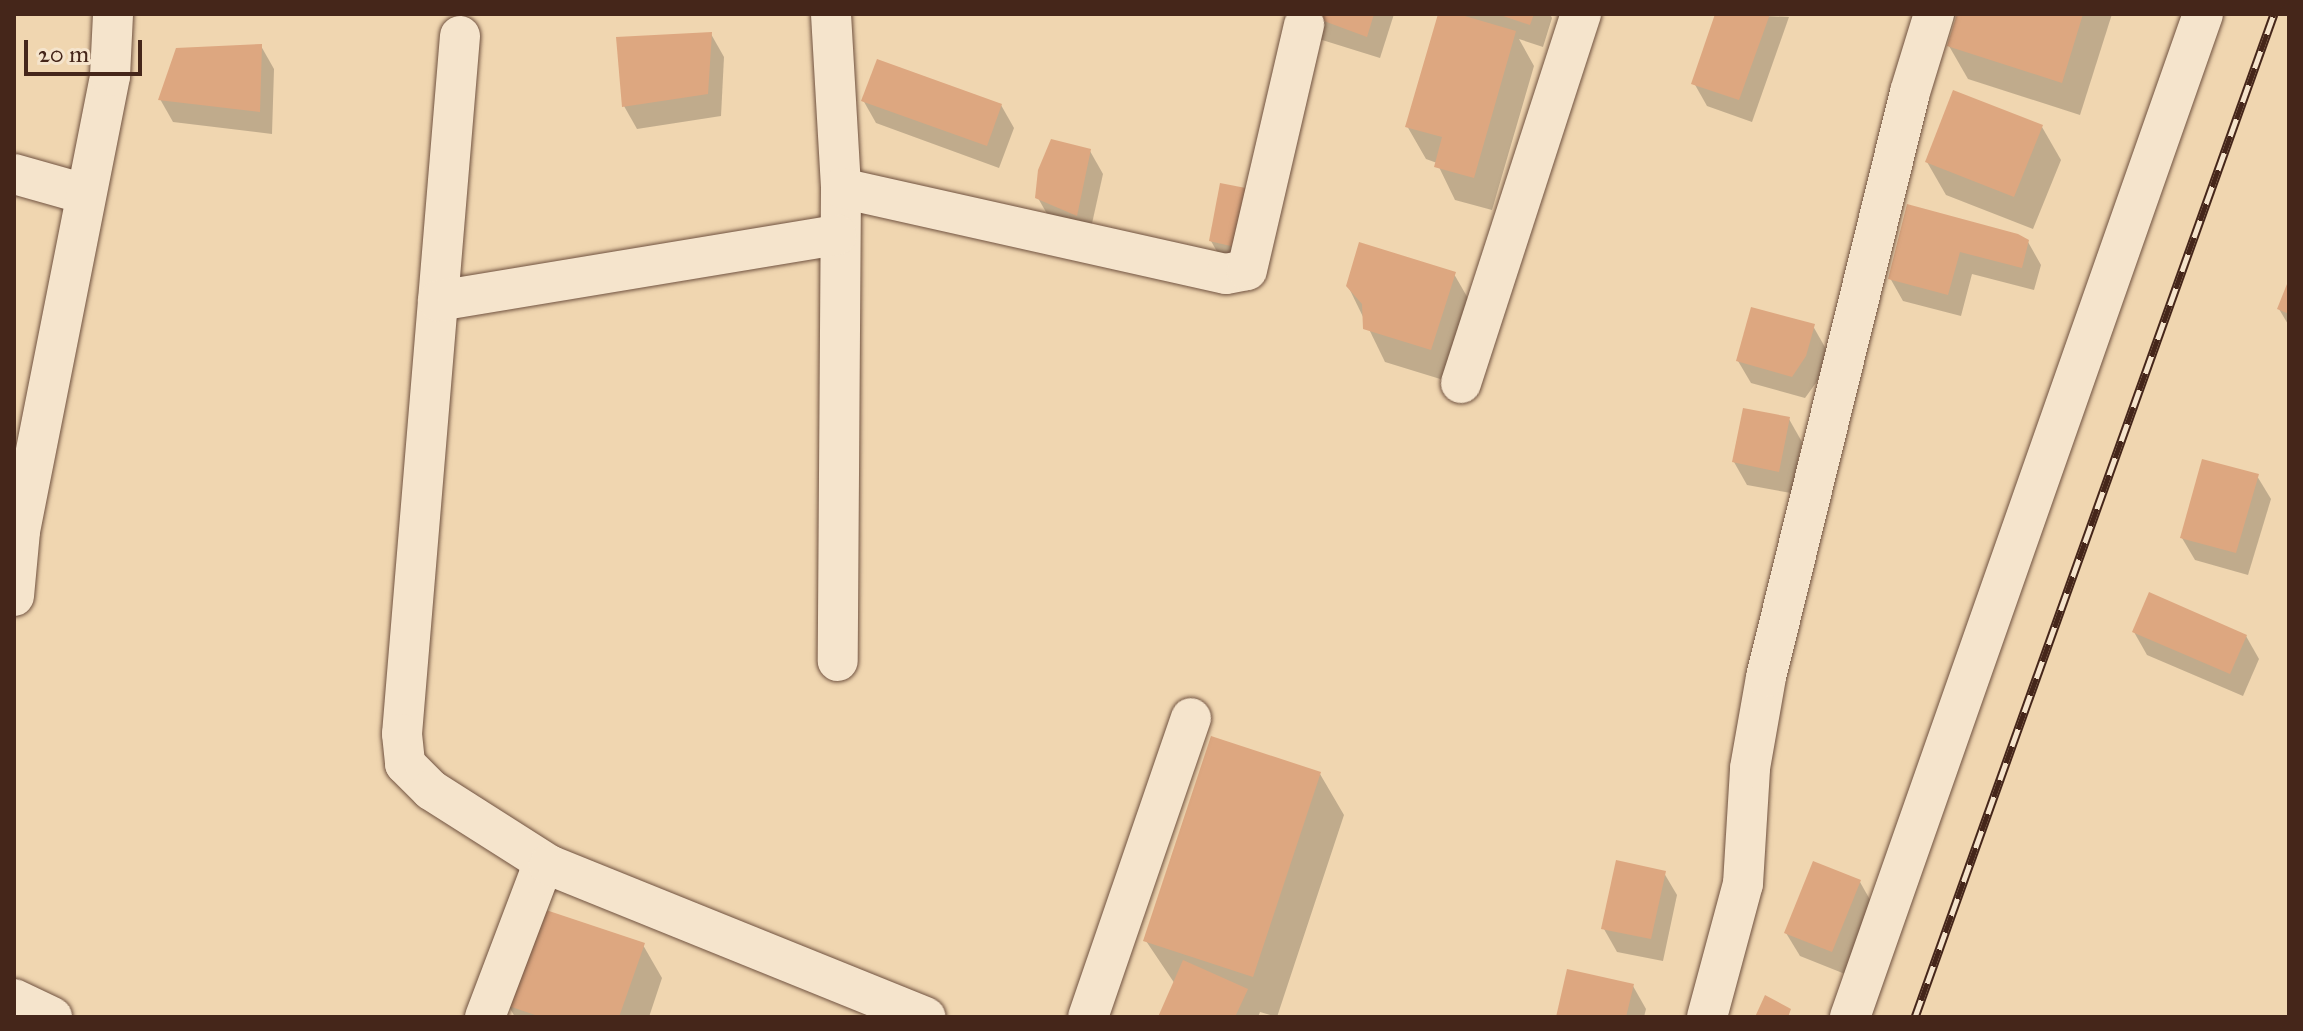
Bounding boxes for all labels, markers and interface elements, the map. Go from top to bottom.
scale bar [28,24,146,74]
text: 20 m [38,39,89,69]

